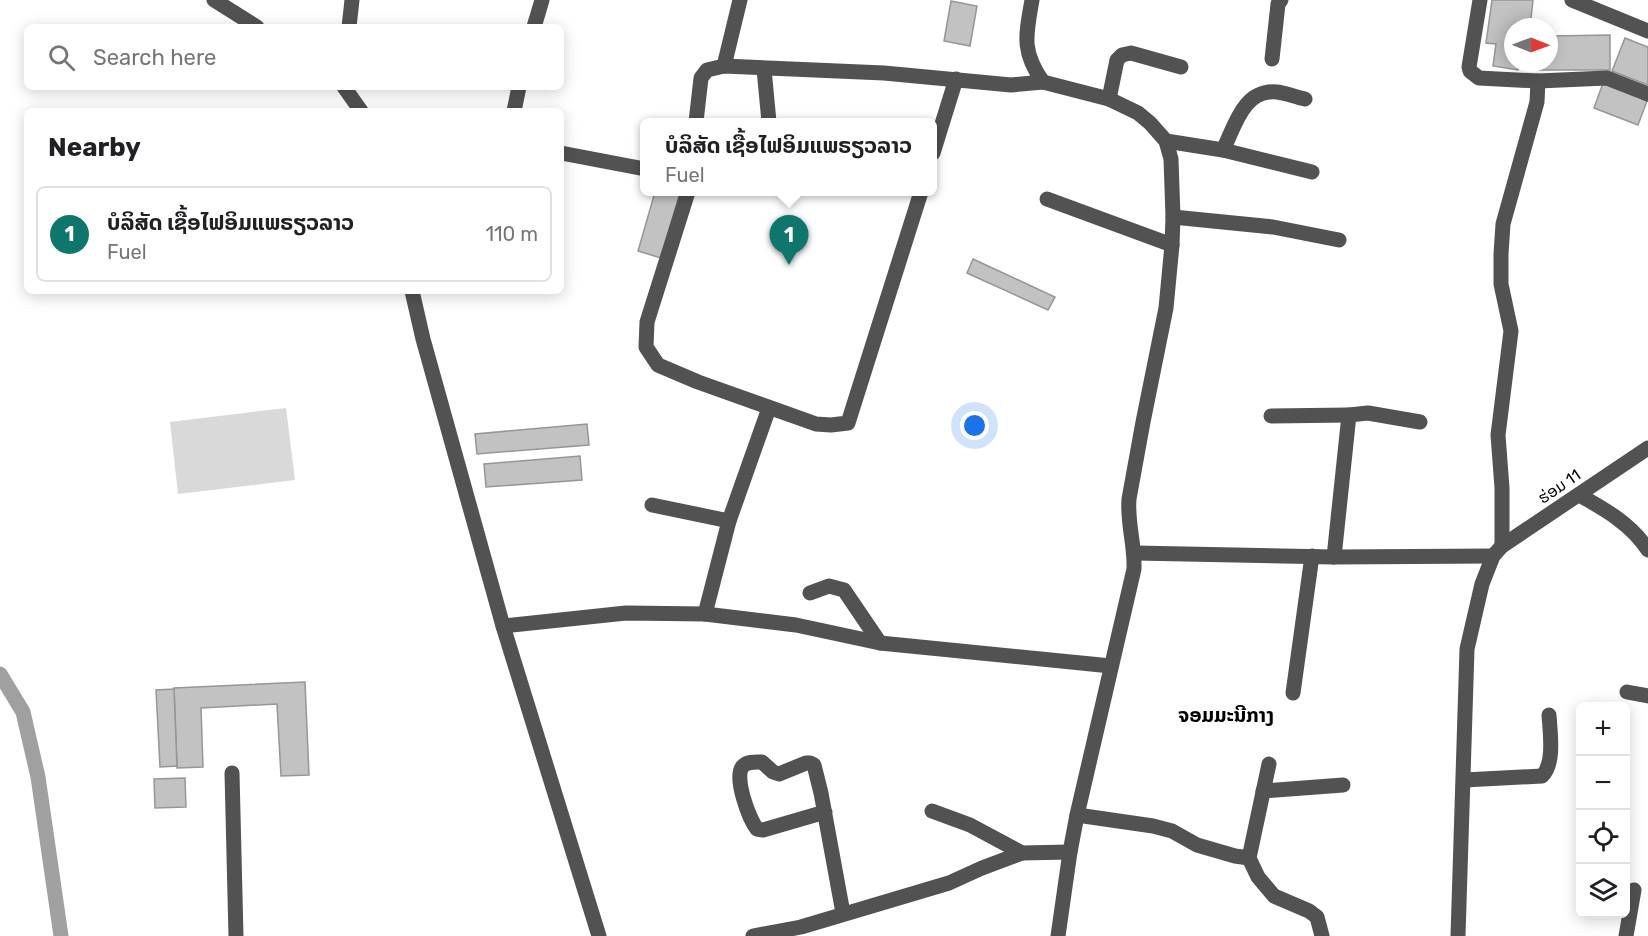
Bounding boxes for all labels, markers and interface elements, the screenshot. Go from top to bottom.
north arrow [1504,18,1558,72]
search box [24,24,564,90]
icon: search [45,41,78,74]
text: Search here [93,44,216,71]
popup [640,118,937,196]
text: Nearby [48,132,141,163]
text: ບໍລິສັດ ເຊື້ອໄຟອິມແພຣຽວລາວ [665,132,912,159]
text: Fuel [665,163,705,187]
text: ບໍລິສັດ ເຊື້ອໄຟອິມແພຣຽວລາວ [107,209,354,236]
pin: 1 [770,216,808,265]
text: 1 [65,222,74,246]
text: 110 m [486,222,538,246]
text: Fuel [107,240,147,264]
your location [960,411,989,440]
street label: ຮ່ອມ 11 [1534,465,1584,507]
map controls [1576,702,1630,918]
button: + [1576,702,1630,756]
district label: ຈອມມະນີກາງ [1178,703,1274,727]
button: − [1576,756,1630,810]
button: locate [1576,810,1630,864]
button: layers [1576,864,1630,918]

